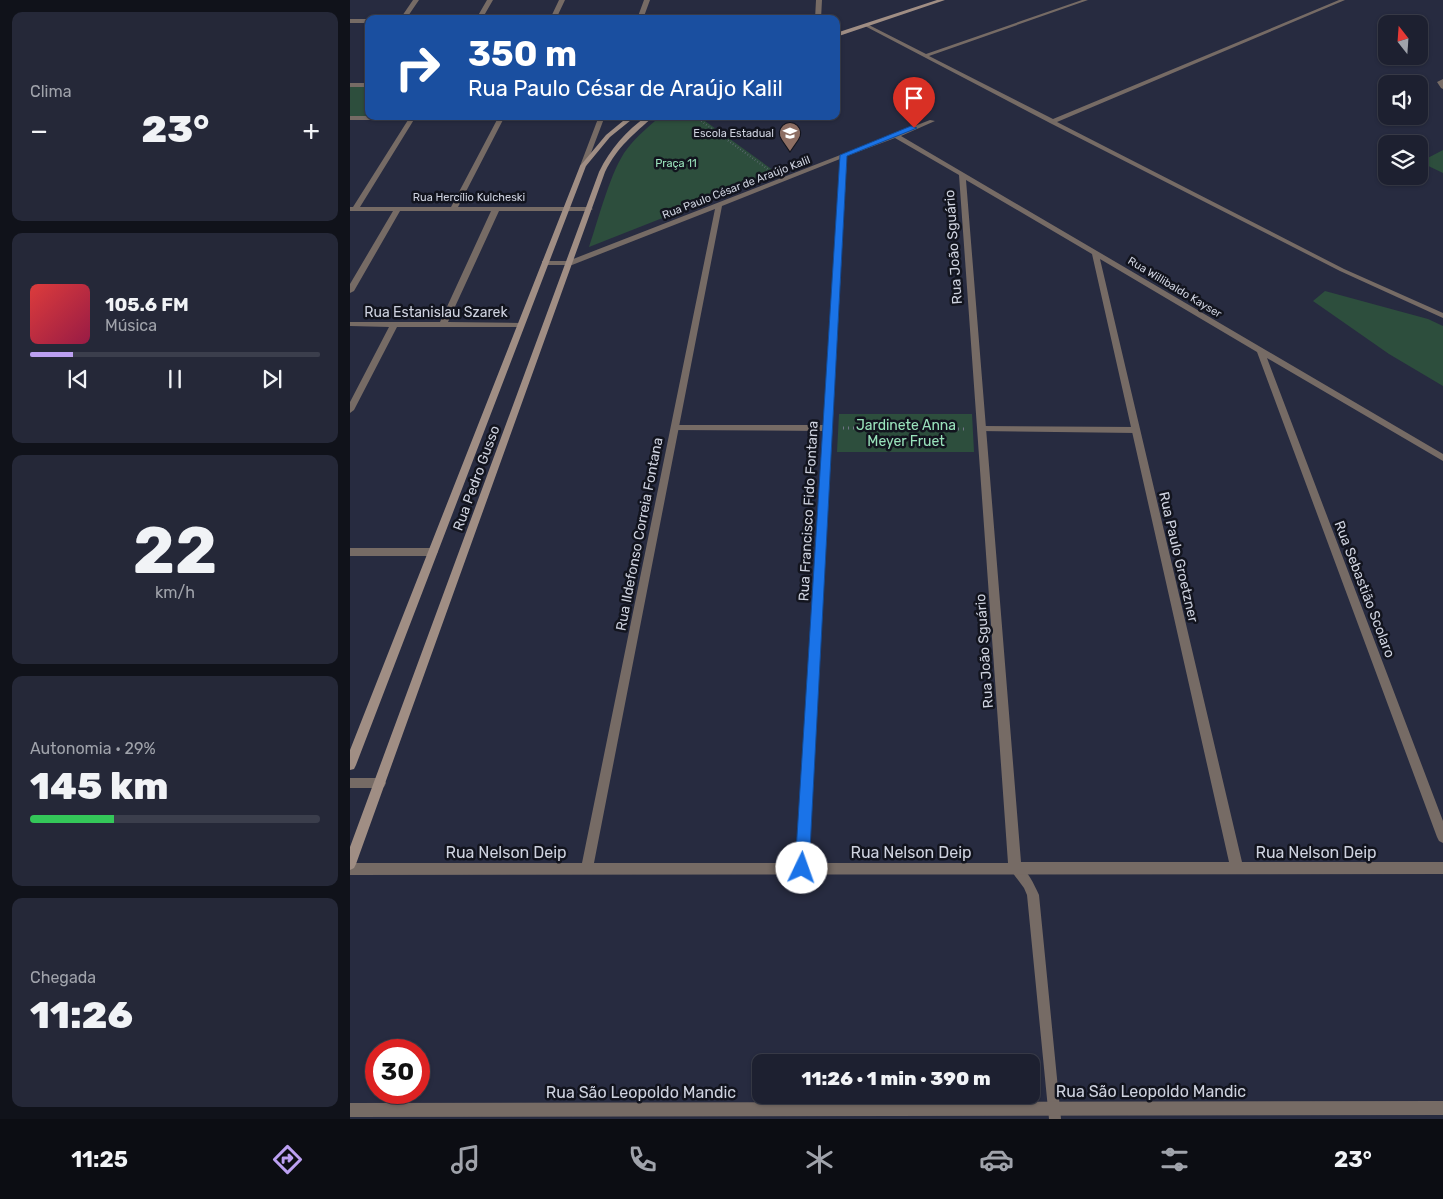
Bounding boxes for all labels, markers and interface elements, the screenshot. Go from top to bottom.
north arrow [1378,15,1428,65]
map controls [1378,15,1428,185]
text: 350 m [468,33,577,75]
icon: right [385,35,450,100]
text: Rua Paulo César de Araújo Kalil [468,75,783,102]
button: sound [1378,75,1428,125]
pin [893,77,935,128]
text: Clima [30,82,71,101]
icon: arrive [900,84,928,112]
text: 23° [142,106,209,152]
text: − [30,114,48,147]
text: + [303,114,320,147]
school or university icon: Escola Estadual [778,121,802,152]
place label: Escola Estadual [693,127,774,140]
button: layers [1378,135,1428,185]
street label: Rua Paulo César de Araújo Kalil [660,153,812,222]
park label: Praça 11 [655,157,697,170]
street label: Rua João Sguário [941,189,966,305]
street label: Rua Hercílio Kulcheski [413,191,525,204]
street label: Rua Willibaldo Kayser [1126,254,1225,321]
text: 105.6 FM [105,293,189,316]
street label: Rua Estanislau Szarek [364,304,508,321]
text: Música [105,316,157,335]
icon: previous [64,365,92,393]
icon: pause [161,365,189,393]
icon: next [258,365,286,393]
park label: Jardinete Anna Meyer Fruet [856,417,956,450]
street label: Rua Francisco Fido Fontana [795,420,822,602]
street label: Rua Pedro Gusso [450,423,503,533]
street label: Rua Ildefonso Correia Fontana [612,436,667,632]
street label: Rua Paulo Groetzner [1155,490,1202,625]
text: 22 [133,512,217,589]
street label: Rua Sebastião Scolaro [1331,518,1399,660]
text: km/h [155,583,195,602]
street label: Rua João Sguário [972,593,997,709]
text: Autonomia · 29% [30,739,156,758]
text: 145 km [30,763,169,809]
position arrow [775,841,827,893]
street label: Rua Nelson Deip [445,843,567,862]
street label: Rua Nelson Deip [850,843,972,862]
street label: Rua Nelson Deip [1255,843,1377,862]
text: Chegada [30,968,96,987]
text: 11:26 [30,992,133,1038]
speed limit sign: 30 [365,1039,430,1104]
text: 11:26 · 1 min · 390 m [801,1067,991,1090]
street label: Rua São Leopoldo Mandic [1056,1082,1246,1101]
street label: Rua São Leopoldo Mandic [546,1083,736,1102]
icon: directions [270,1142,305,1177]
icon: music [448,1142,483,1177]
icon: phone [625,1142,660,1177]
icon: climate [802,1142,837,1177]
icon: car [979,1142,1014,1177]
icon: filters [1157,1142,1192,1177]
text: 11:25 [71,1146,128,1173]
text: 23° [1334,1146,1372,1173]

